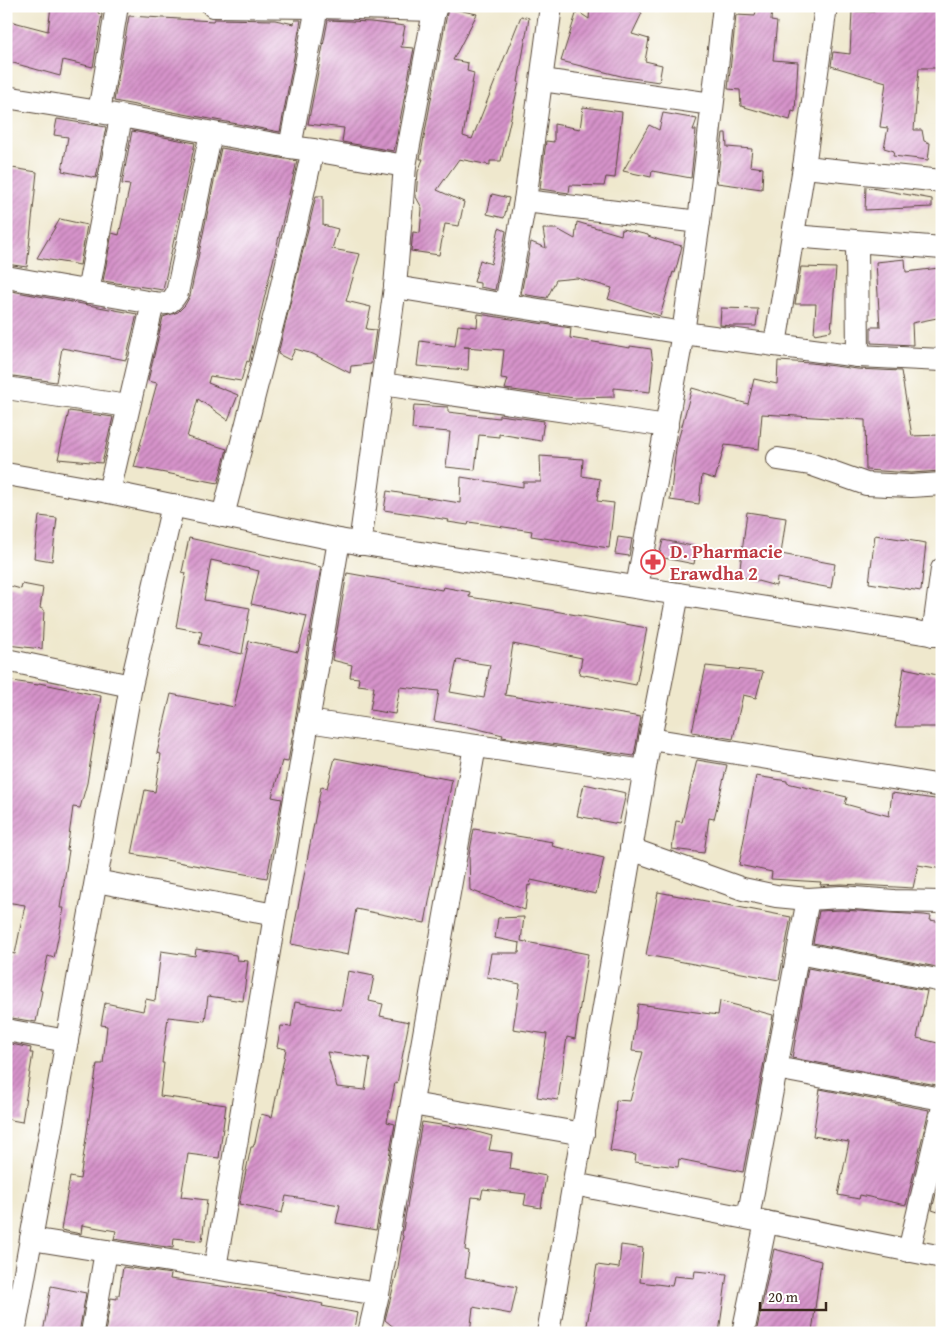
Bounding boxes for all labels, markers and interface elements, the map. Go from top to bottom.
place label: D. Pharmacie Erawdha 2 [670,537,783,587]
pharmacy icon: D. Pharmacie Erawdha 2 [640,549,666,575]
scale bar [760,1279,827,1311]
text: 20 m [768,1286,799,1307]

